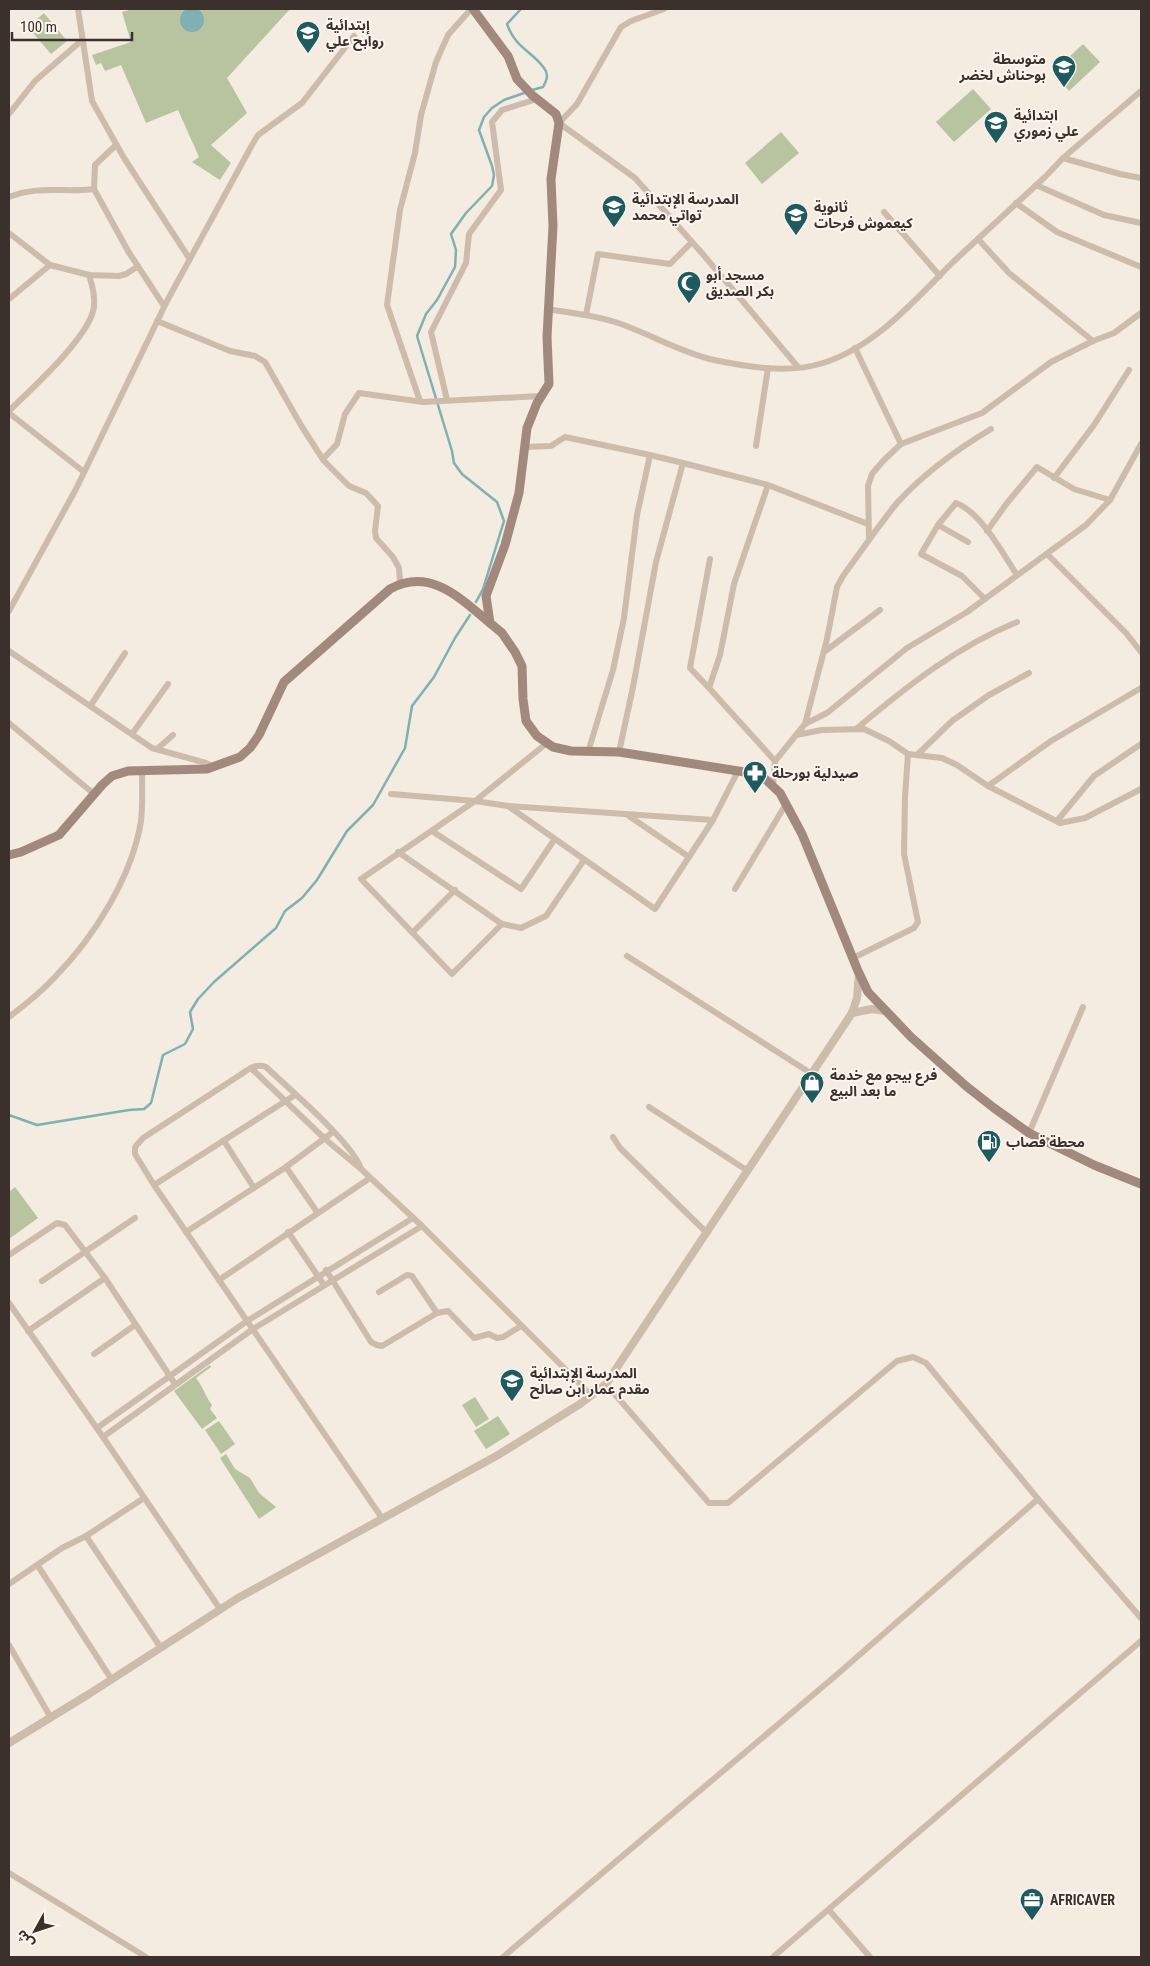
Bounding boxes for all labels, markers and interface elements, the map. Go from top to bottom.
scale bar [12,10,132,42]
place label: إبتدائية روابح علي [326,17,384,52]
text: 100 m [20,18,57,36]
school or university icon: إبتدائية روابح علي [295,20,321,54]
place label: متوسطة بوحناش لخضر [959,51,1046,84]
school or university icon: متوسطة بوحناش لخضر [1051,54,1077,88]
place label: ابتدائية علي زموري [1014,107,1079,142]
school or university icon: ابتدائية علي زموري [983,110,1009,144]
place label: المدرسة الإبتدائية تواتي محمد [632,191,739,226]
school or university icon: المدرسة الإبتدائية تواتي محمد [601,194,627,228]
place label: ثانوية كيعموش فرحات [814,199,913,232]
school or university icon: ثانوية كيعموش فرحات [783,202,809,236]
place label: مسجد أبو بكر الصديق [706,266,774,300]
mosque icon: مسجد أبو بكر الصديق [676,270,702,304]
pharmacy icon: صيدلية بورحلة [742,760,768,794]
place label: صيدلية بورحلة [772,765,859,782]
place label: فرع بيجو مع خدمة ما بعد البيع [830,1067,937,1101]
shop icon: فرع بيجو مع خدمة ما بعد البيع [799,1070,825,1104]
fuel station icon: محطة قصاب [976,1129,1002,1163]
place label: محطة قصاب [1006,1134,1085,1150]
place label: المدرسة الإبتدائية مقدم عمار ابن صالح [530,1365,650,1400]
school or university icon: المدرسة الإبتدائية مقدم عمار ابن صالح [499,1368,525,1402]
office icon: AFRICAVER [1019,1887,1045,1921]
place label: AFRICAVER [1050,1892,1115,1908]
north arrow [10,1906,60,1956]
text: ش [13,1927,37,1952]

